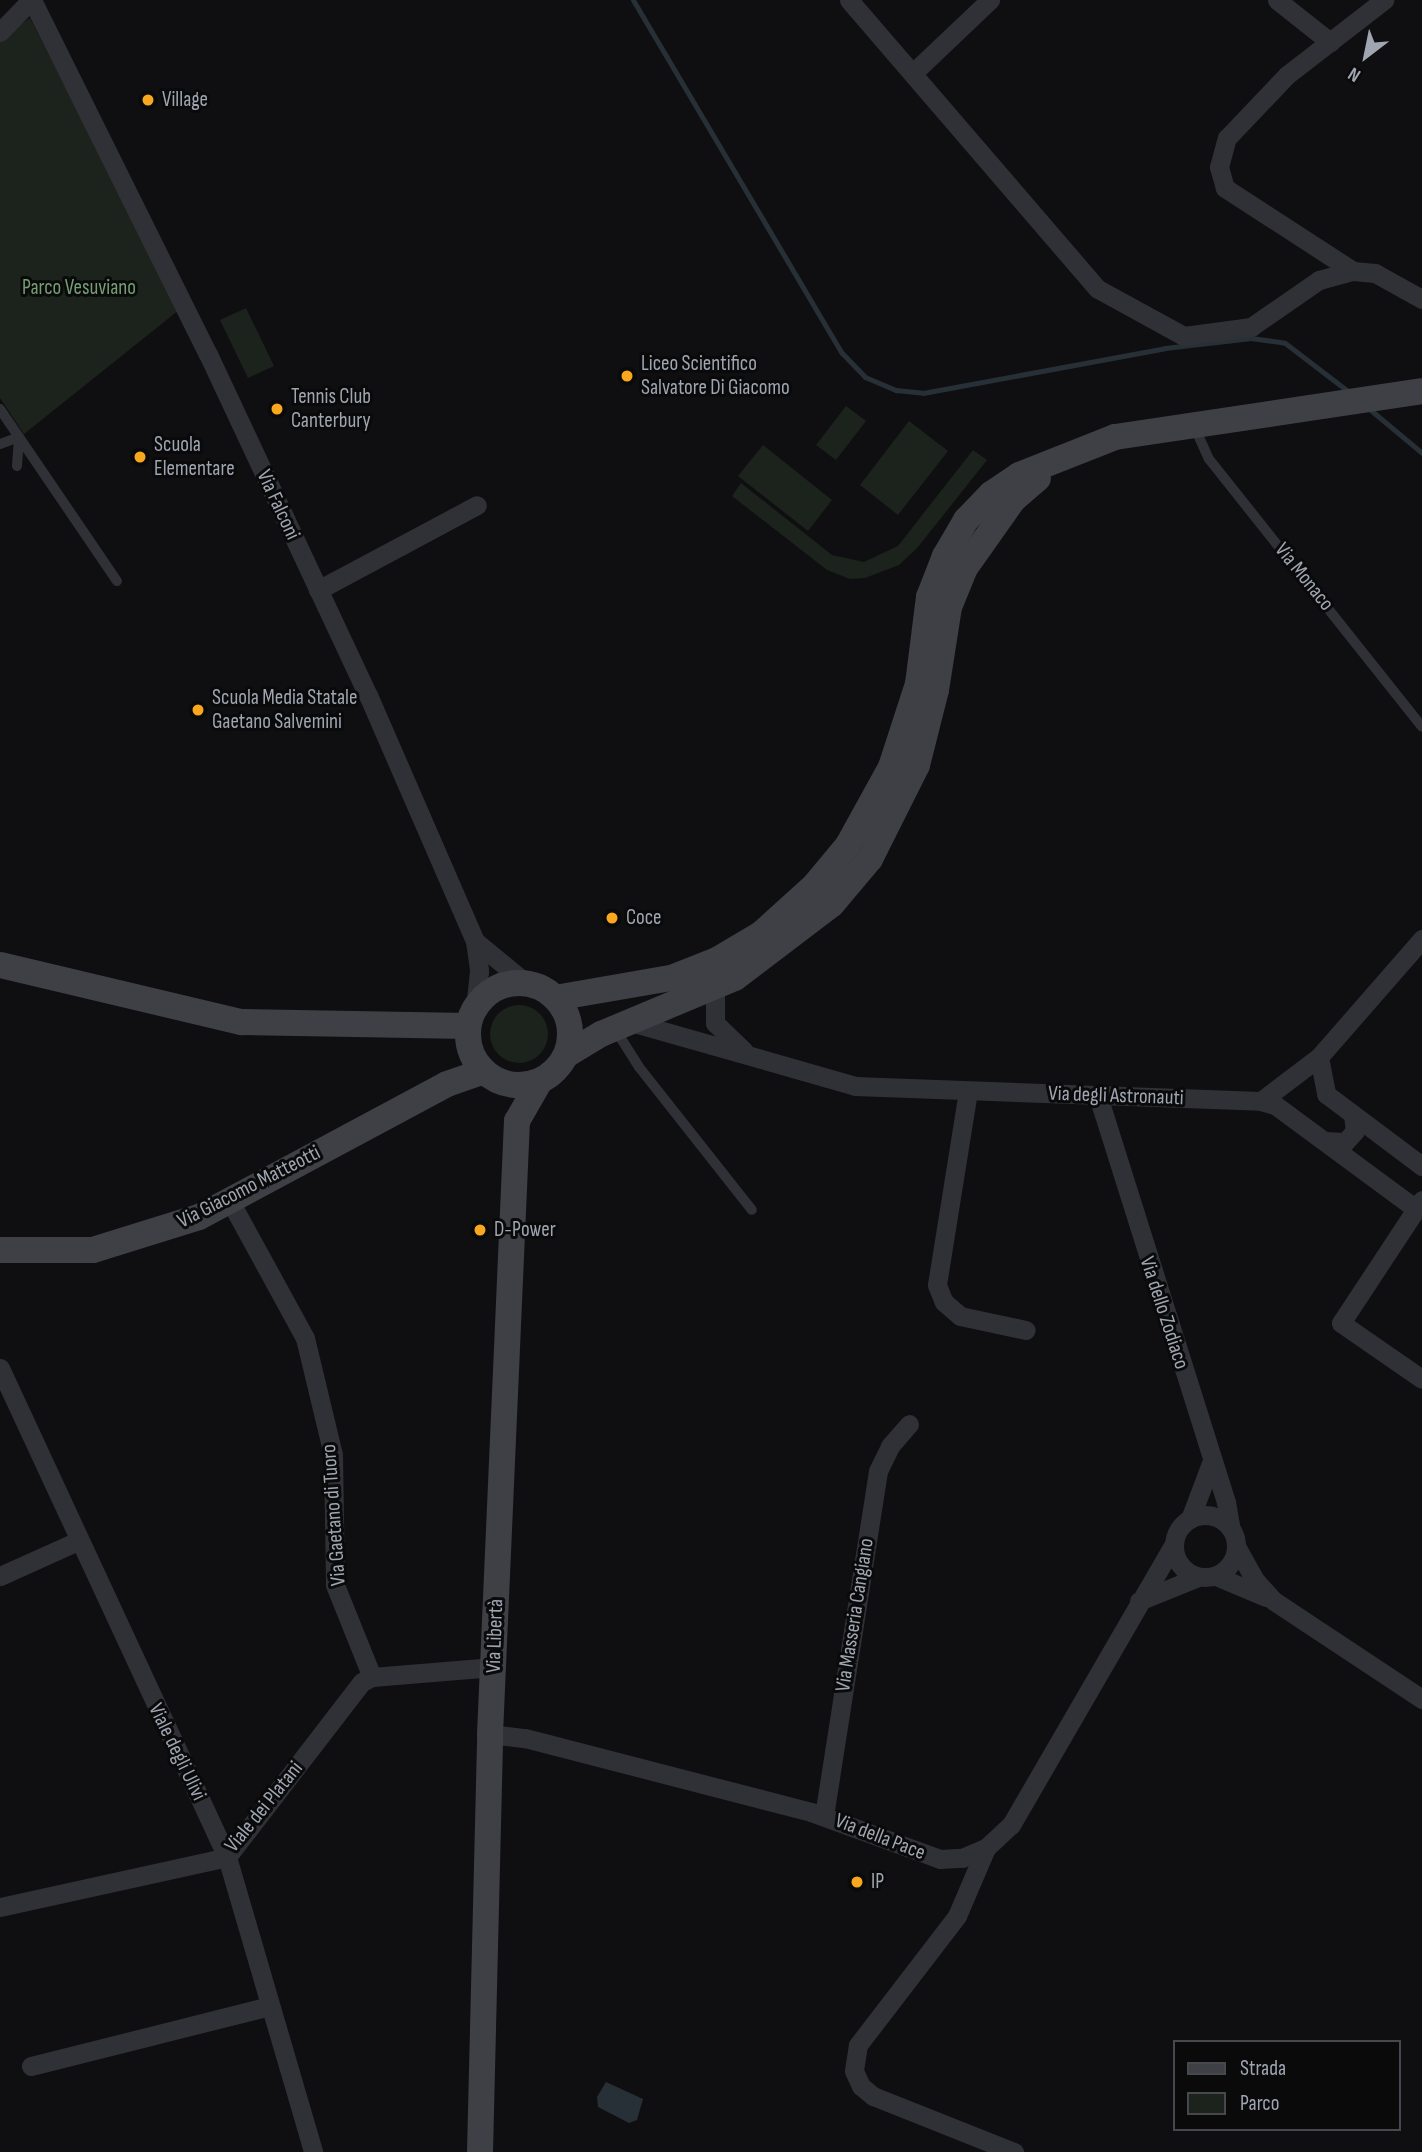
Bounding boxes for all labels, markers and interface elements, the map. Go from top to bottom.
north arrow [1331,21,1401,91]
text: N [1344,62,1365,87]
place label: Village [162,87,208,113]
marker: Village [140,92,156,108]
park label: Parco Vesuviano [22,275,136,301]
place label: Liceo Scientifico Salvatore Di Giacomo [641,351,790,401]
marker: Liceo Scientifico Salvatore Di Giacomo [619,368,635,384]
place label: Tennis Club Canterbury [291,384,371,434]
marker: Tennis Club Canterbury [269,401,285,417]
place label: Scuola Elementare [154,432,235,482]
marker: Scuola Elementare [132,449,148,465]
street label: Via Falconi [251,466,305,544]
street label: Via Monaco [1269,538,1339,616]
place label: Scuola Media Statale Gaetano Salvemini [212,685,357,735]
marker: Scuola Media Statale Gaetano Salvemini [190,702,206,718]
place label: Coce [626,905,661,931]
marker: Coce [604,910,620,926]
street label: Via degli Astronauti [1048,1081,1184,1111]
street label: Via Giacomo Matteotti [173,1140,325,1234]
place label: D-Power [494,1217,556,1243]
marker: D-Power [472,1222,488,1238]
street label: Via dello Zodiaco [1134,1254,1194,1372]
street label: Via Gaetano di Tuoro [316,1443,352,1587]
street label: Via Masseria Cangiano [830,1537,880,1693]
street label: Via Libertà [481,1598,509,1674]
street label: Viale degli Ulivi [143,1699,211,1805]
street label: Viale dei Platani [220,1756,308,1858]
street label: Via della Pace [831,1808,929,1866]
place label: IP [871,1869,884,1895]
marker: IP [849,1874,865,1890]
legend [1174,2040,1401,2131]
text: Strada [1240,2056,1286,2081]
text: Parco [1240,2091,1279,2116]

